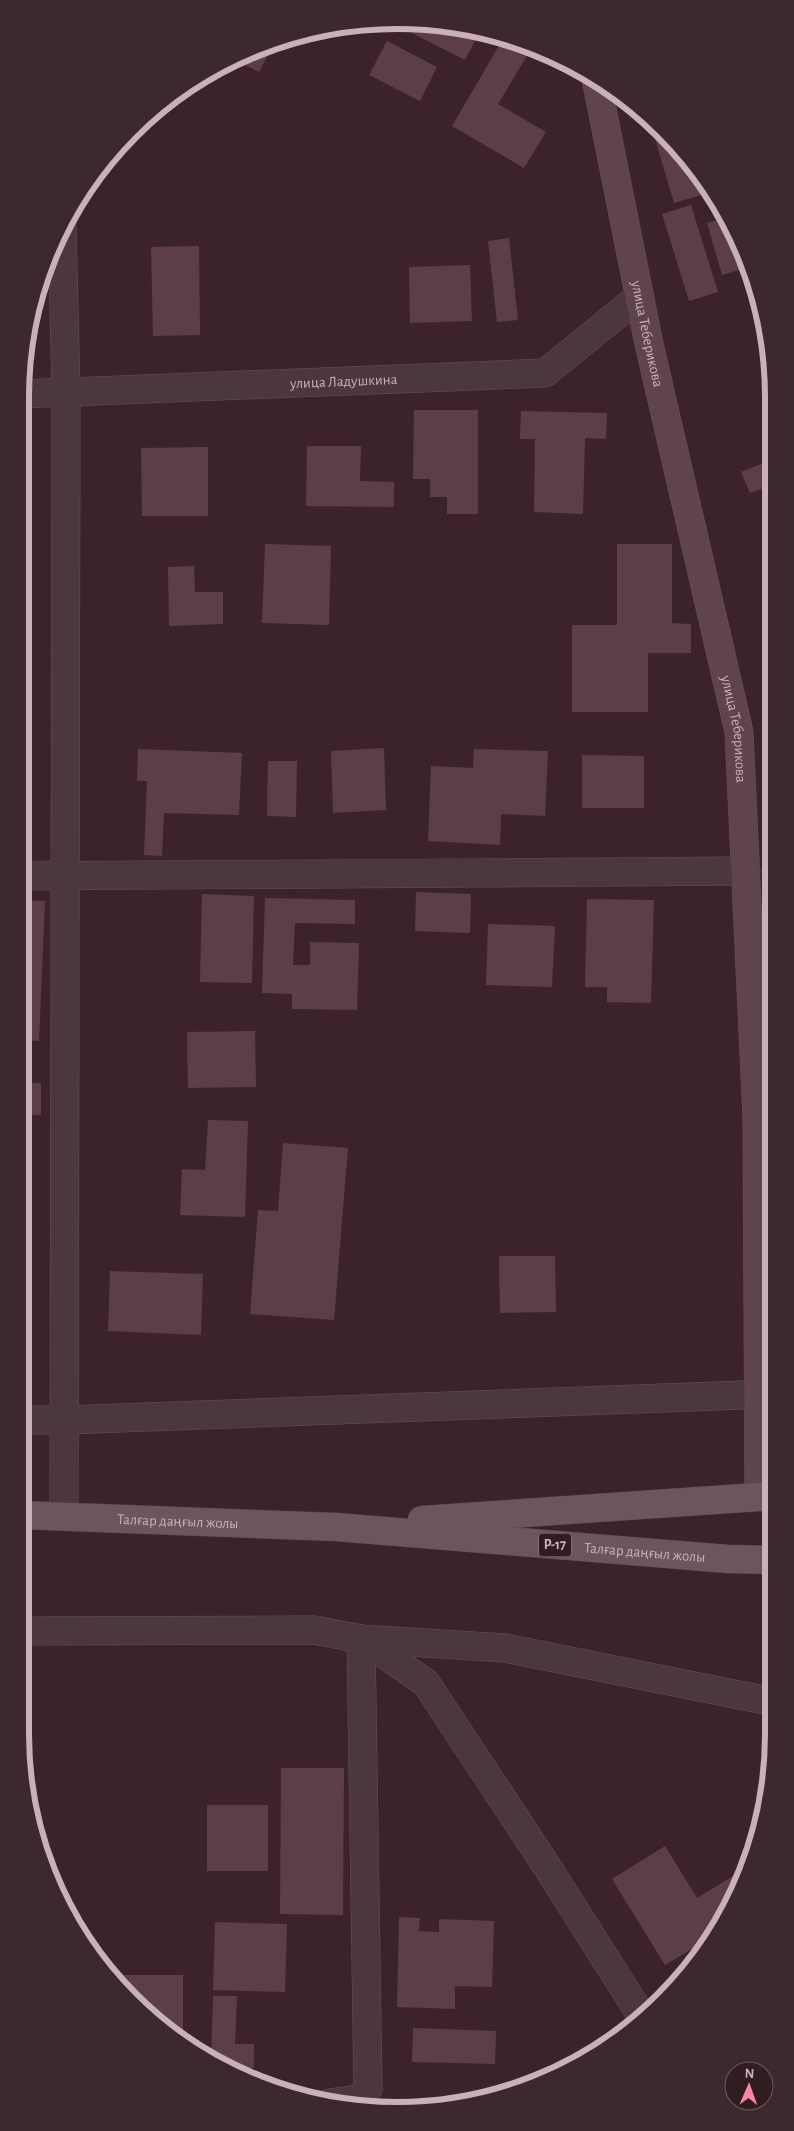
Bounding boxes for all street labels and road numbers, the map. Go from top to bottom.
street label: улица Теберикова [629,278,666,389]
street label: улица Ладушкина [289,371,398,391]
street label: улица Теберикова [718,673,749,783]
street label: Талғар даңғыл жолы [117,1511,239,1531]
road number: P-17 [539,1534,571,1556]
street label: Талғар даңғыл жолы [584,1540,706,1565]

